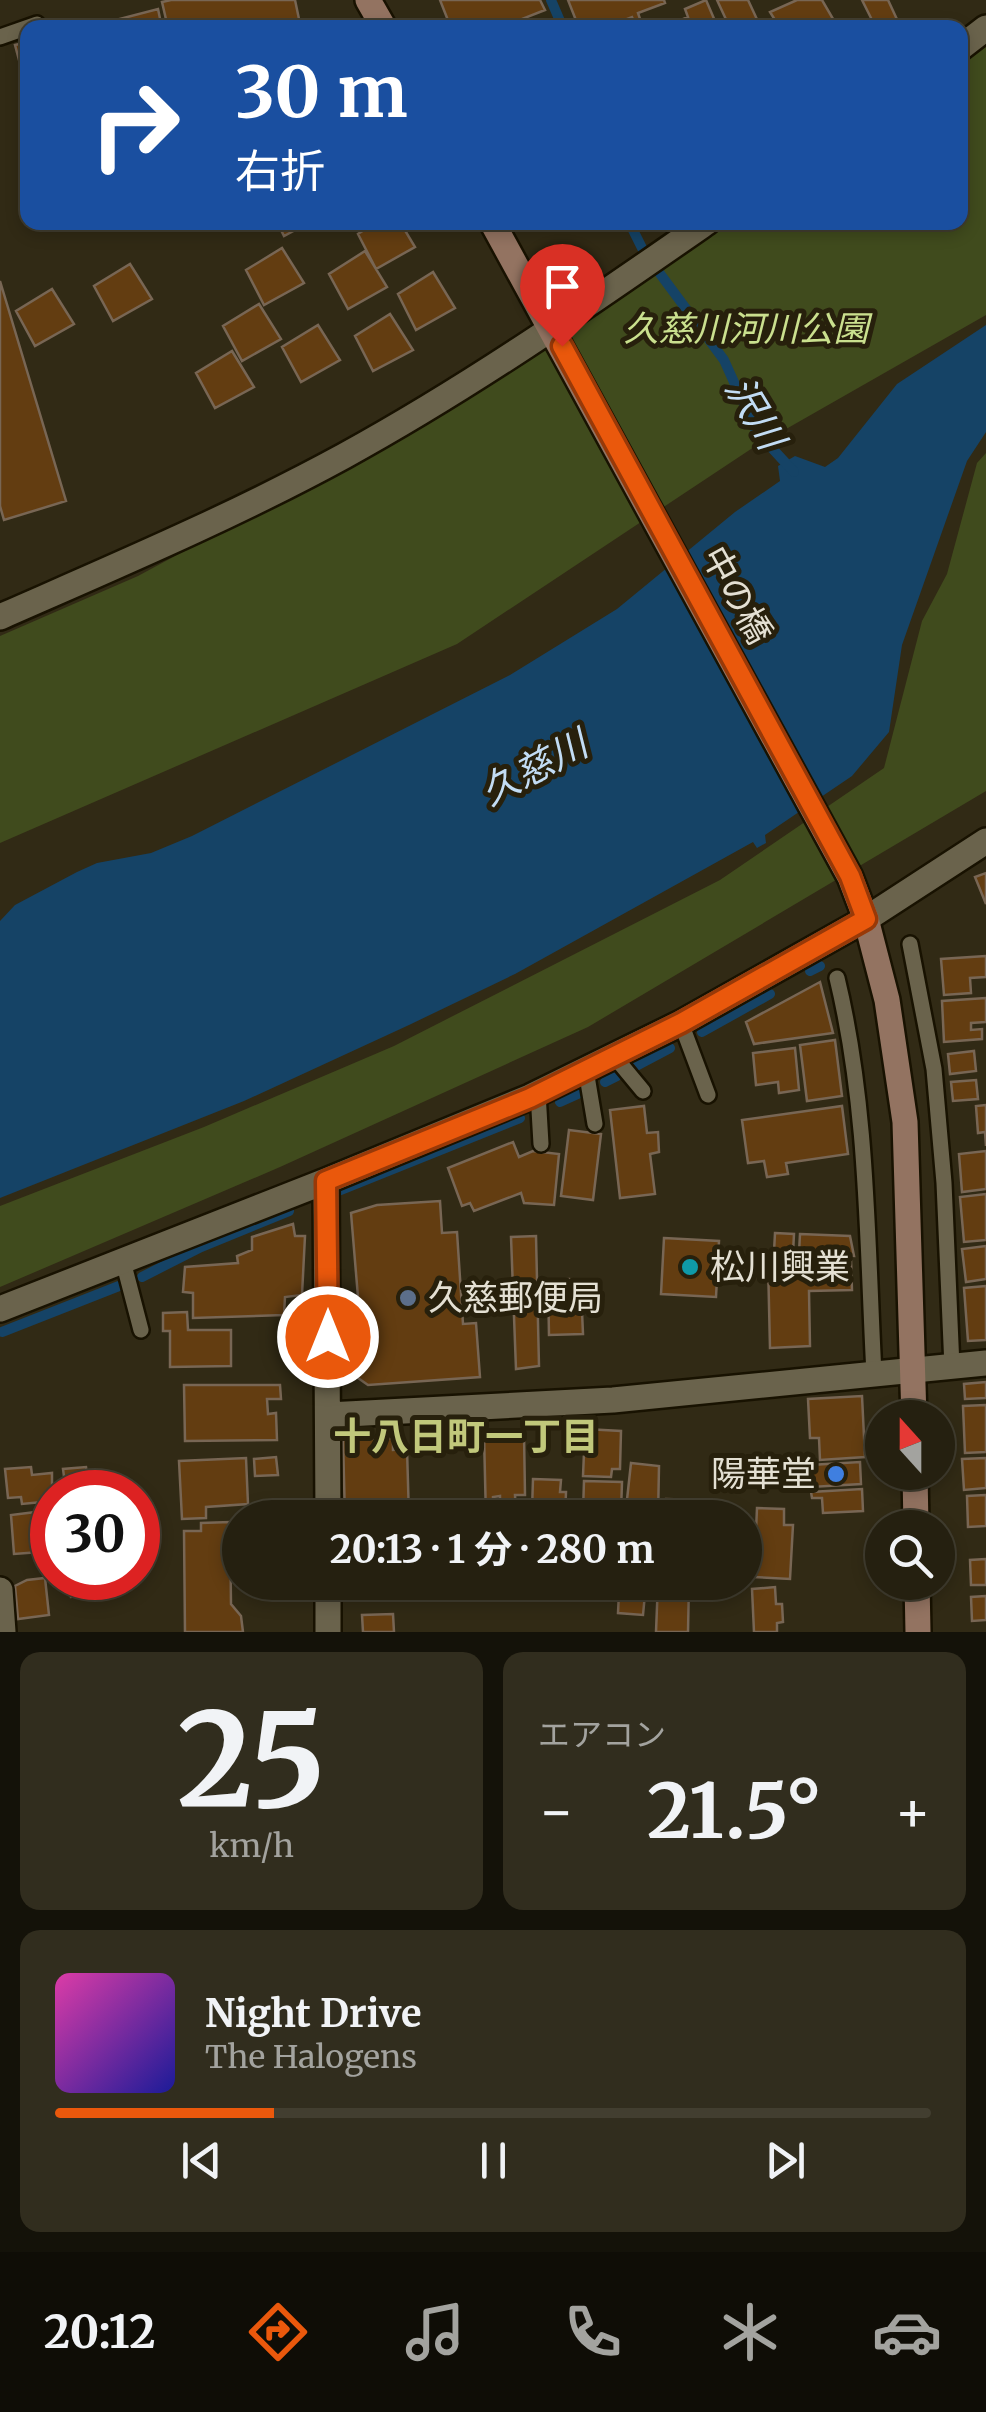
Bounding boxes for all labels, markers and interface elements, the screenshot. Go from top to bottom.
text: 30 m [235,48,408,136]
icon: right [70,60,200,190]
text: 右折 [235,143,325,199]
pin [520,244,605,347]
icon: arrive [535,259,590,314]
park label: 久慈川河川公園 [623,307,873,351]
water label: 沢川 [716,368,797,461]
street label: 中の橋 [692,538,782,652]
water label: 久慈川 [472,718,599,815]
place label: 松川興業 [710,1245,850,1289]
marker: 松川興業 [679,1256,701,1278]
place label: 久慈郵便局 [428,1276,603,1320]
position arrow [276,1285,380,1389]
marker: 久慈郵便局 [397,1287,419,1309]
north arrow [865,1400,955,1490]
map controls [865,1400,955,1600]
district label: 十八日町一丁目 [333,1413,599,1460]
place label: 陽華堂 [711,1452,816,1496]
marker: 陽華堂 [825,1463,847,1485]
speed limit sign: 30 [30,1470,160,1600]
button: search [865,1510,955,1600]
text: 20:13 · 1 分 · 280 m [330,1526,654,1573]
text: 25 [177,1679,326,1842]
text: エアコン [538,1715,666,1755]
text: 21.5° [647,1764,822,1858]
text: − [538,1777,575,1846]
text: + [894,1777,931,1846]
text: km/h [209,1826,294,1866]
text: Night Drive [205,1990,422,2037]
text: The Halogens [205,2037,417,2077]
icon: previous [174,2133,229,2188]
icon: pause [466,2133,521,2188]
icon: next [758,2133,813,2188]
icon: directions [243,2297,313,2367]
icon: music [400,2297,470,2367]
icon: phone [558,2297,628,2367]
icon: climate [715,2297,785,2367]
icon: car [872,2297,942,2367]
text: 20:12 [44,2304,156,2360]

